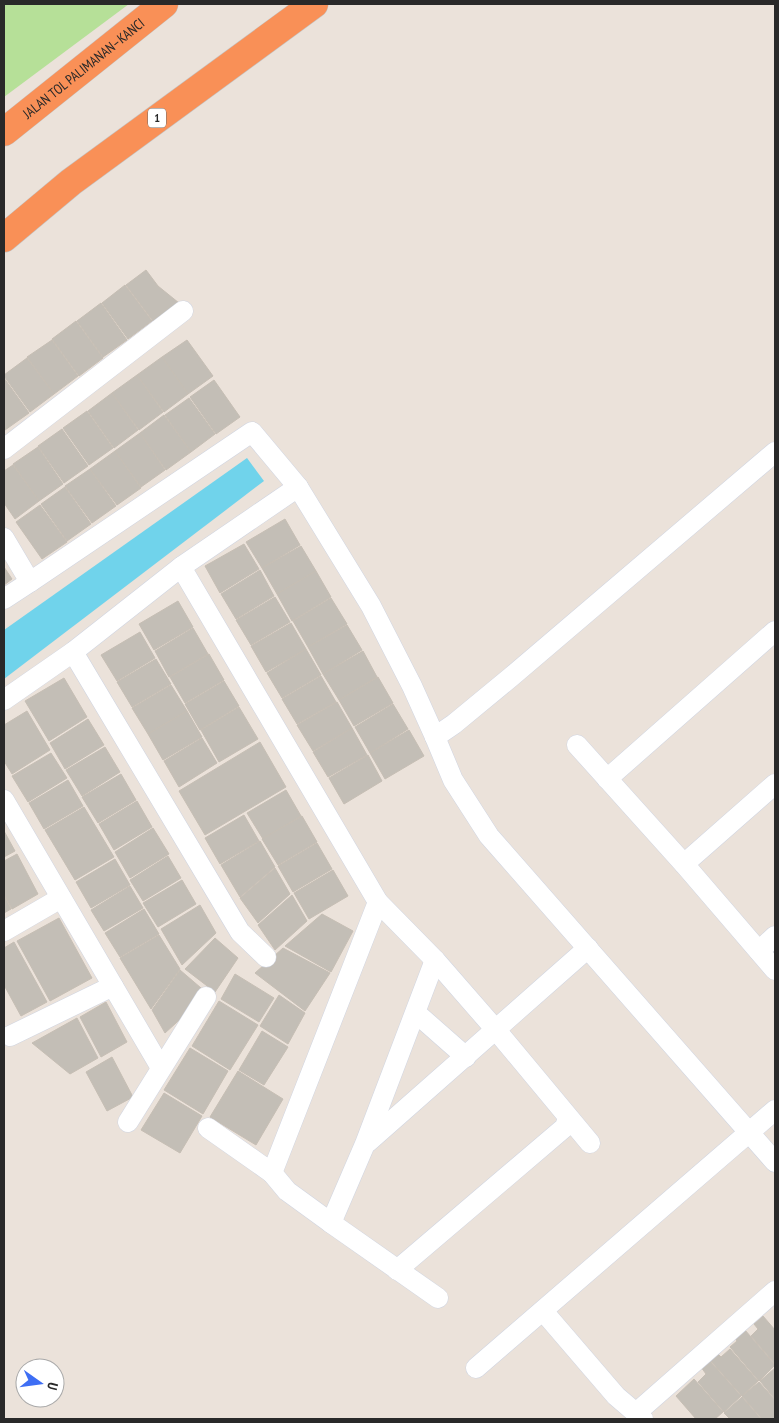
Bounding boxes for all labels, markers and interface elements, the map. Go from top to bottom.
street label: JALAN TOL PALIMANAN–KANCI [18,14,148,123]
road number: 1 [148,109,166,128]
north arrow [15,1358,65,1408]
text: U [43,1380,62,1392]

